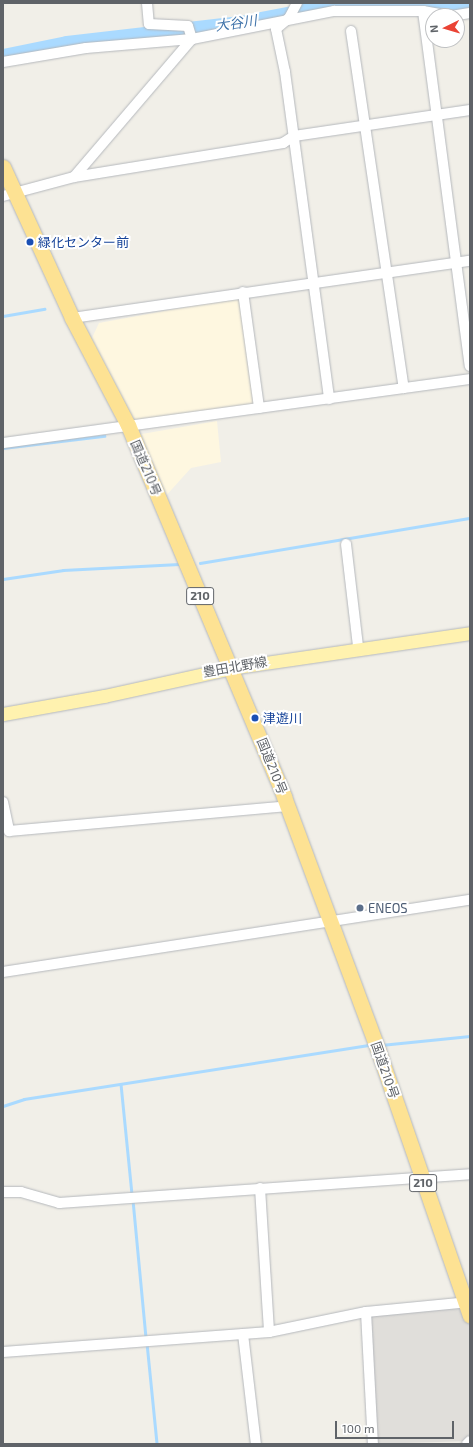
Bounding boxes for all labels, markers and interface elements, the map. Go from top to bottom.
north arrow [425,8,465,48]
water label: 大谷川 [214,12,258,34]
text: N [427,24,440,34]
place label: 緑化センター前 [38,234,129,250]
marker: 緑化センター前 [25,237,35,247]
street label: 国道210号 [127,438,165,498]
road number: 210 [186,586,214,606]
street label: 豊田北野線 [202,654,268,680]
place label: 津遊川 [263,710,302,726]
marker: 津遊川 [250,713,260,723]
street label: 国道210号 [254,736,290,796]
place label: ENEOS [368,900,408,916]
marker: ENEOS [355,903,365,913]
street label: 国道210号 [368,1039,402,1101]
road number: 210 [409,1173,437,1193]
scale bar [337,1413,456,1439]
text: 100 m [342,1421,374,1435]

